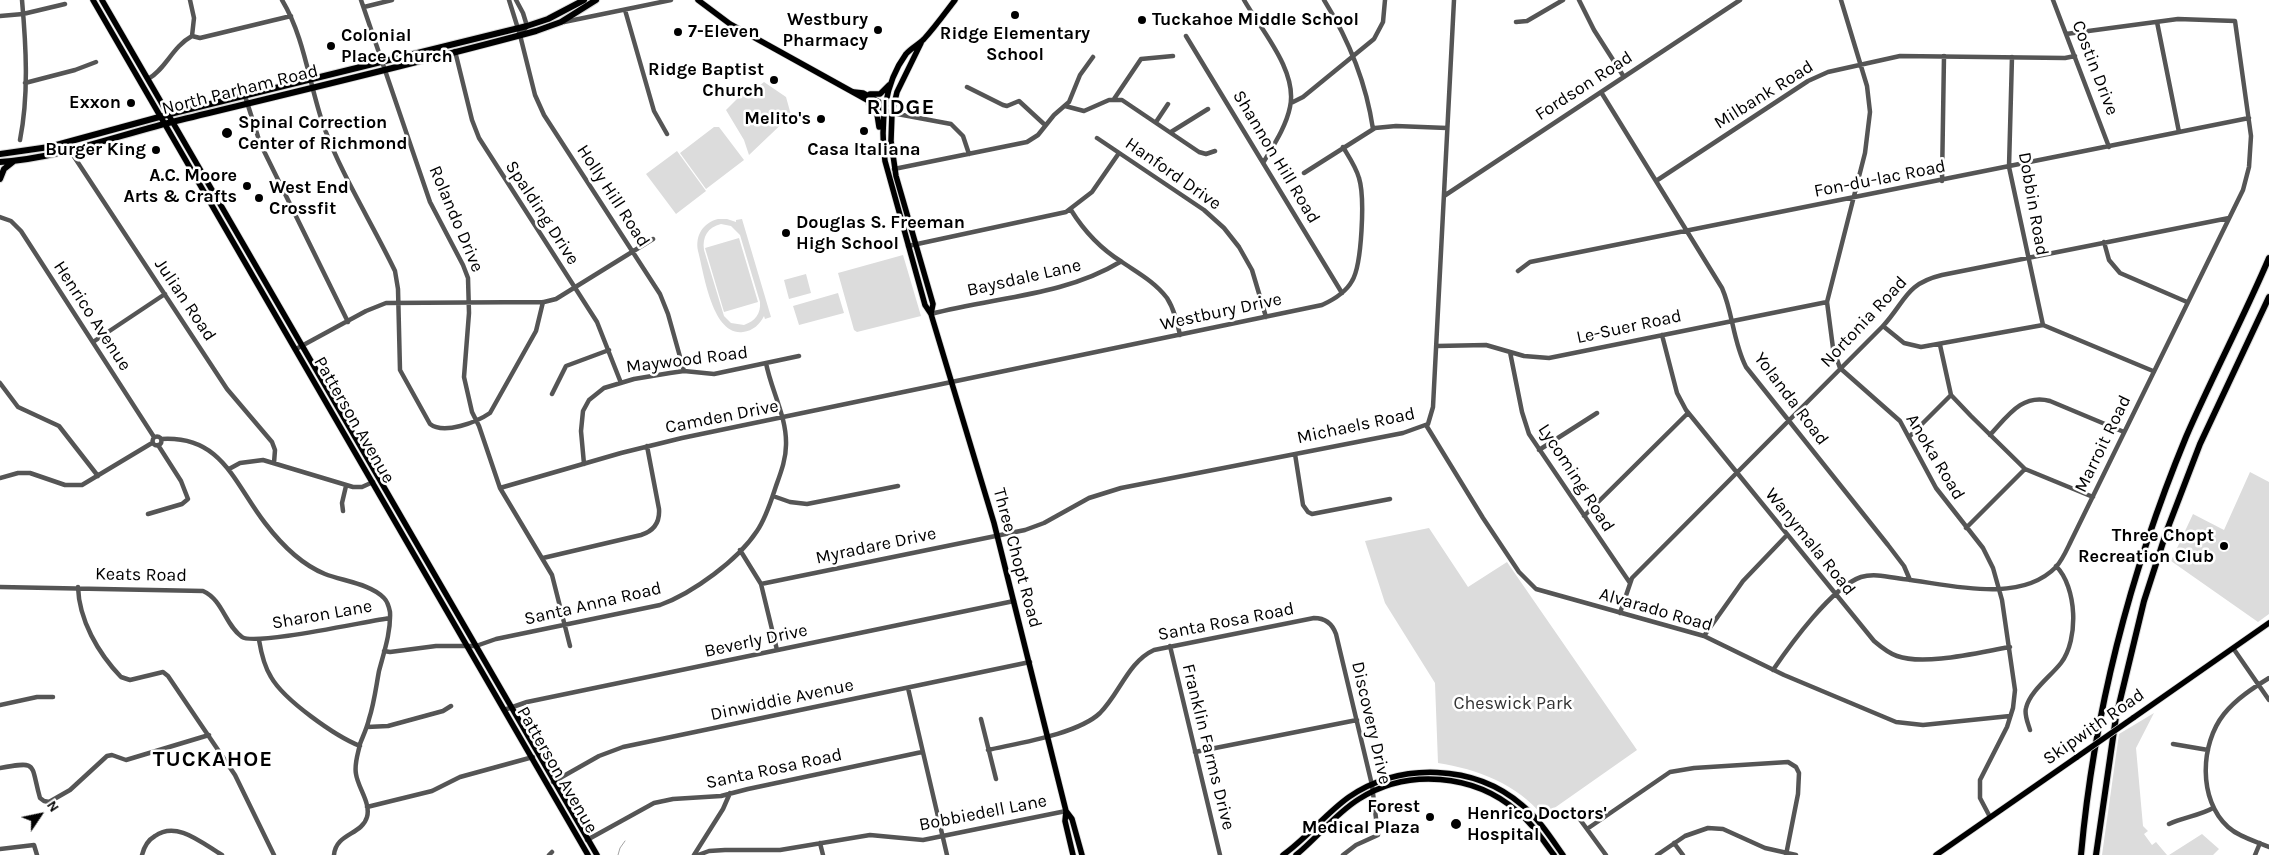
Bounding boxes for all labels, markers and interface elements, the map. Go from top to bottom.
place label: Westbury Pharmacy [783,9,868,52]
marker: Ridge Elementary School [1009,9,1021,21]
place label: Tuckahoe Middle School [1152,9,1359,31]
marker: Tuckahoe Middle School [1136,14,1148,26]
street label: Costin Drive [2067,18,2123,118]
place label: 7-Eleven [688,21,759,43]
place label: Ridge Elementary School [940,23,1090,66]
marker: Westbury Pharmacy [872,24,884,36]
place label: Colonial Place Church [341,25,453,68]
marker: 7-Eleven [672,26,684,38]
marker: Colonial Place Church [325,40,337,52]
street label: Fordson Road [1531,46,1637,126]
street label: Milbank Road [1710,56,1818,134]
place label: Ridge Baptist Church [648,59,764,102]
street label: North Parham Road [160,60,320,120]
marker: Ridge Baptist Church [768,74,780,86]
street label: Shannon Hill Road [1228,86,1324,228]
place label: Exxon [69,92,121,114]
district label: RIDGE [866,95,936,121]
marker: Exxon [125,97,137,109]
place label: Melito's [744,108,811,130]
place label: Spinal Correction Center of Richmond [238,112,408,154]
marker: Melito's [815,113,827,125]
marker: Casa Italiana [858,125,870,137]
marker: Spinal Correction Center of Richmond [220,126,234,140]
street label: Hanford Drive [1121,133,1225,215]
place label: Burger King [45,139,146,161]
place label: Casa Italiana [807,139,921,161]
street label: Holly Hill Road [572,141,654,251]
marker: Burger King [150,144,162,156]
street label: Dobbin Road [2013,150,2053,258]
street label: Fon-du-lac Road [1812,156,1948,202]
street label: Spalding Drive [500,157,584,269]
street label: Rolando Drive [424,163,488,275]
place label: A.C. Moore Arts & Crafts [123,165,237,208]
place label: West End Crossfit [269,177,349,220]
marker: A.C. Moore Arts & Crafts [241,180,253,192]
marker: West End Crossfit [253,192,265,204]
place label: Douglas S. Freeman High School [796,212,965,254]
marker: Douglas S. Freeman High School [780,227,792,239]
street label: Baysdale Lane [965,254,1083,302]
street label: Julian Road [149,255,221,345]
street label: Henrico Avenue [48,257,136,375]
street label: Nortonia Road [1816,272,1912,372]
street label: Westbury Drive [1158,289,1284,335]
street label: Le-Suer Road [1574,305,1684,349]
street label: Maywood Road [625,342,749,378]
street label: Yolanda Road [1749,348,1833,450]
street label: Patterson Avenue [309,353,399,487]
street label: Marroit Road [2070,392,2136,496]
street label: Camden Drive [664,395,780,439]
street label: Michaels Road [1295,403,1417,449]
street label: Anoka Road [1901,410,1969,504]
street label: Lycoming Road [1533,420,1619,536]
street label: Wanymala Road [1760,484,1860,600]
street label: Three Chopt Road [988,486,1046,630]
street label: Myradare Drive [814,523,938,569]
place label: Three Chopt Recreation Club [2078,525,2214,568]
marker: Three Chopt Recreation Club [2218,540,2230,552]
street label: Keats Road [95,563,187,587]
street label: Santa Anna Road [522,578,664,630]
street label: Alvarado Road [1597,583,1715,637]
street label: Sharon Lane [270,596,374,634]
street label: Santa Rosa Road [1156,598,1296,646]
street label: Beverly Drive [702,620,810,662]
street label: Discovery Drive [1346,660,1396,786]
street label: Franklin Farms Drive [1177,662,1239,832]
street label: Dinwiddie Avenue [708,674,856,726]
street label: Skipwith Road [2039,684,2149,770]
park label: Cheswick Park [1453,693,1573,715]
street label: Patterson Avenue [512,703,602,837]
street label: Santa Rosa Road [704,744,844,794]
district label: TUCKAHOE [152,747,274,773]
north arrow [15,790,65,840]
street label: Bobbiedell Lane [917,790,1049,836]
place label: Forest Medical Plaza [1302,796,1420,839]
text: N [43,797,63,815]
place label: Henrico Doctors' Hospital [1467,803,1607,846]
marker: Forest Medical Plaza [1424,811,1436,823]
marker: Henrico Doctors' Hospital [1449,817,1463,831]

